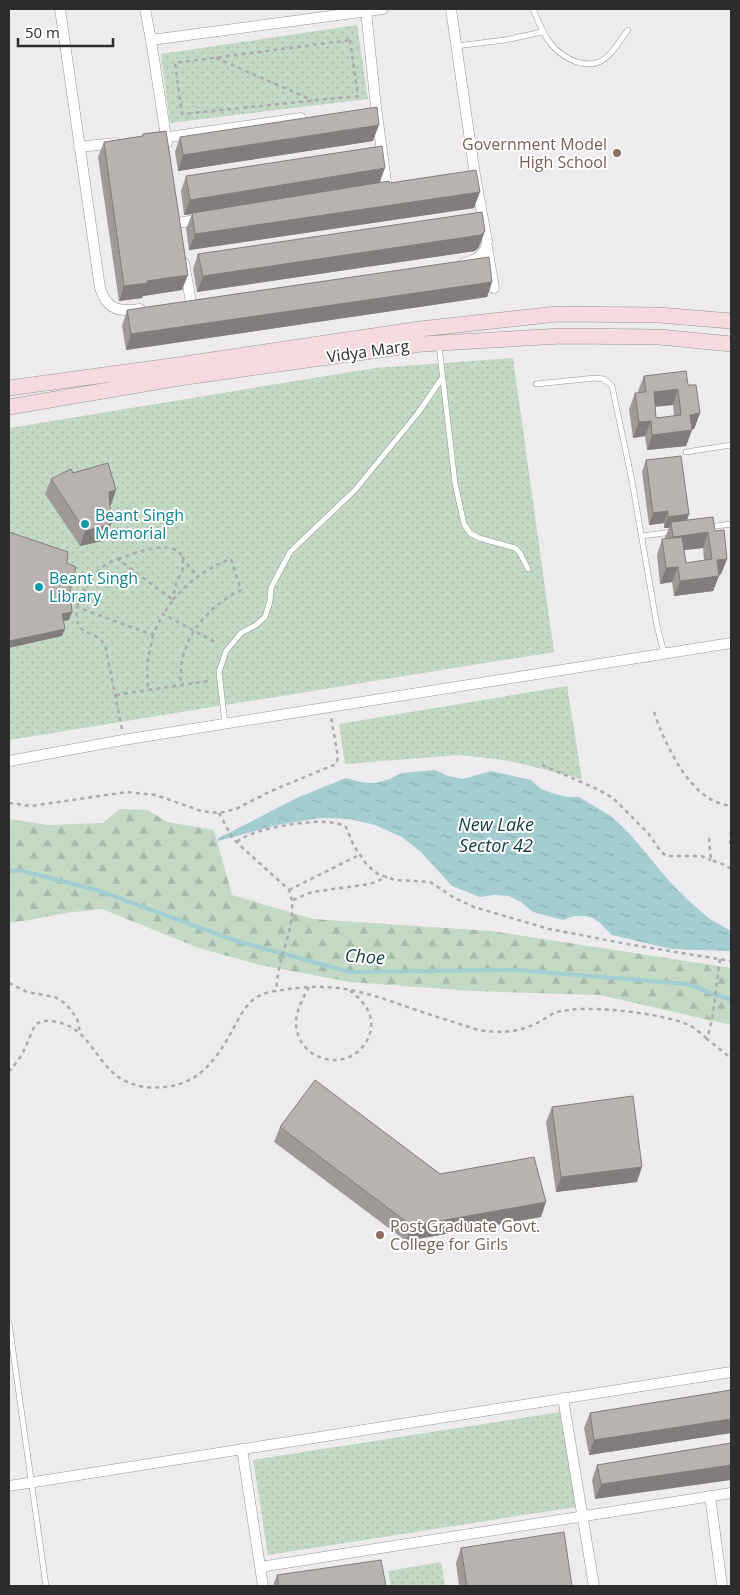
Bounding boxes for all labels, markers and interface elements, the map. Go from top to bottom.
scale bar [18,15,112,47]
text: 50 m [25,22,60,42]
place label: Government Model High School [462,133,607,173]
marker: Government Model High School [611,147,623,159]
street label: Vidya Marg [325,334,411,368]
place label: Beant Singh Memorial [95,504,184,544]
marker: Beant Singh Memorial [79,518,91,530]
place label: Beant Singh Library [49,567,138,607]
marker: Beant Singh Library [33,581,45,593]
water label: New Lake Sector 42 [458,812,534,857]
water label: Choe [344,943,386,969]
place label: Post Graduate Govt. College for Girls [390,1215,540,1255]
marker: Post Graduate Govt. College for Girls [374,1229,386,1241]

